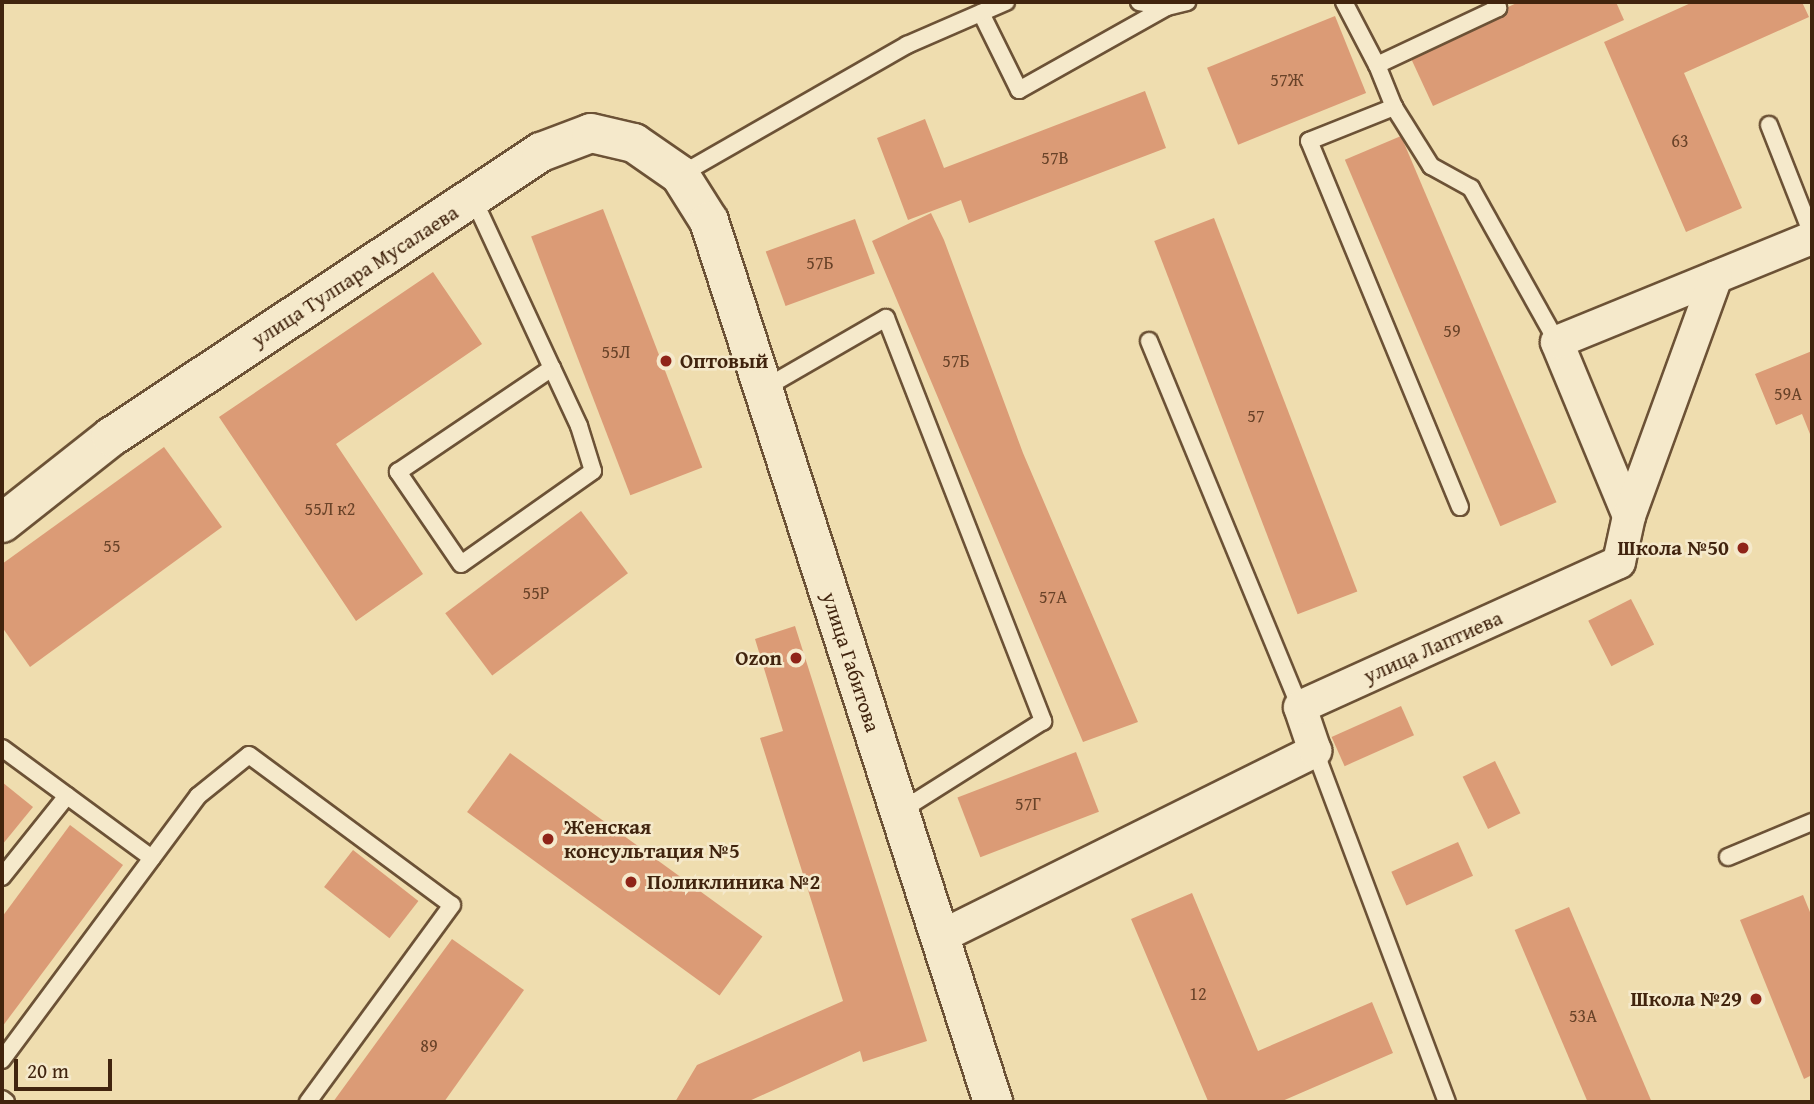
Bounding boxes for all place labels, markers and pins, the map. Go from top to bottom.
place label: Оптовый [680,348,769,374]
marker: Оптовый [658,353,674,369]
place label: Школа №50 [1617,535,1729,561]
marker: Школа №50 [1735,540,1751,556]
place label: Ozon [735,645,782,671]
marker: Ozon [788,650,804,666]
place label: Женская консультация №5 [564,814,740,864]
marker: Женская консультация №5 [538,829,558,849]
place label: Поликлиника №2 [647,869,820,895]
marker: Поликлиника №2 [621,872,641,892]
place label: Школа №29 [1630,986,1742,1012]
marker: Школа №29 [1748,991,1764,1007]

